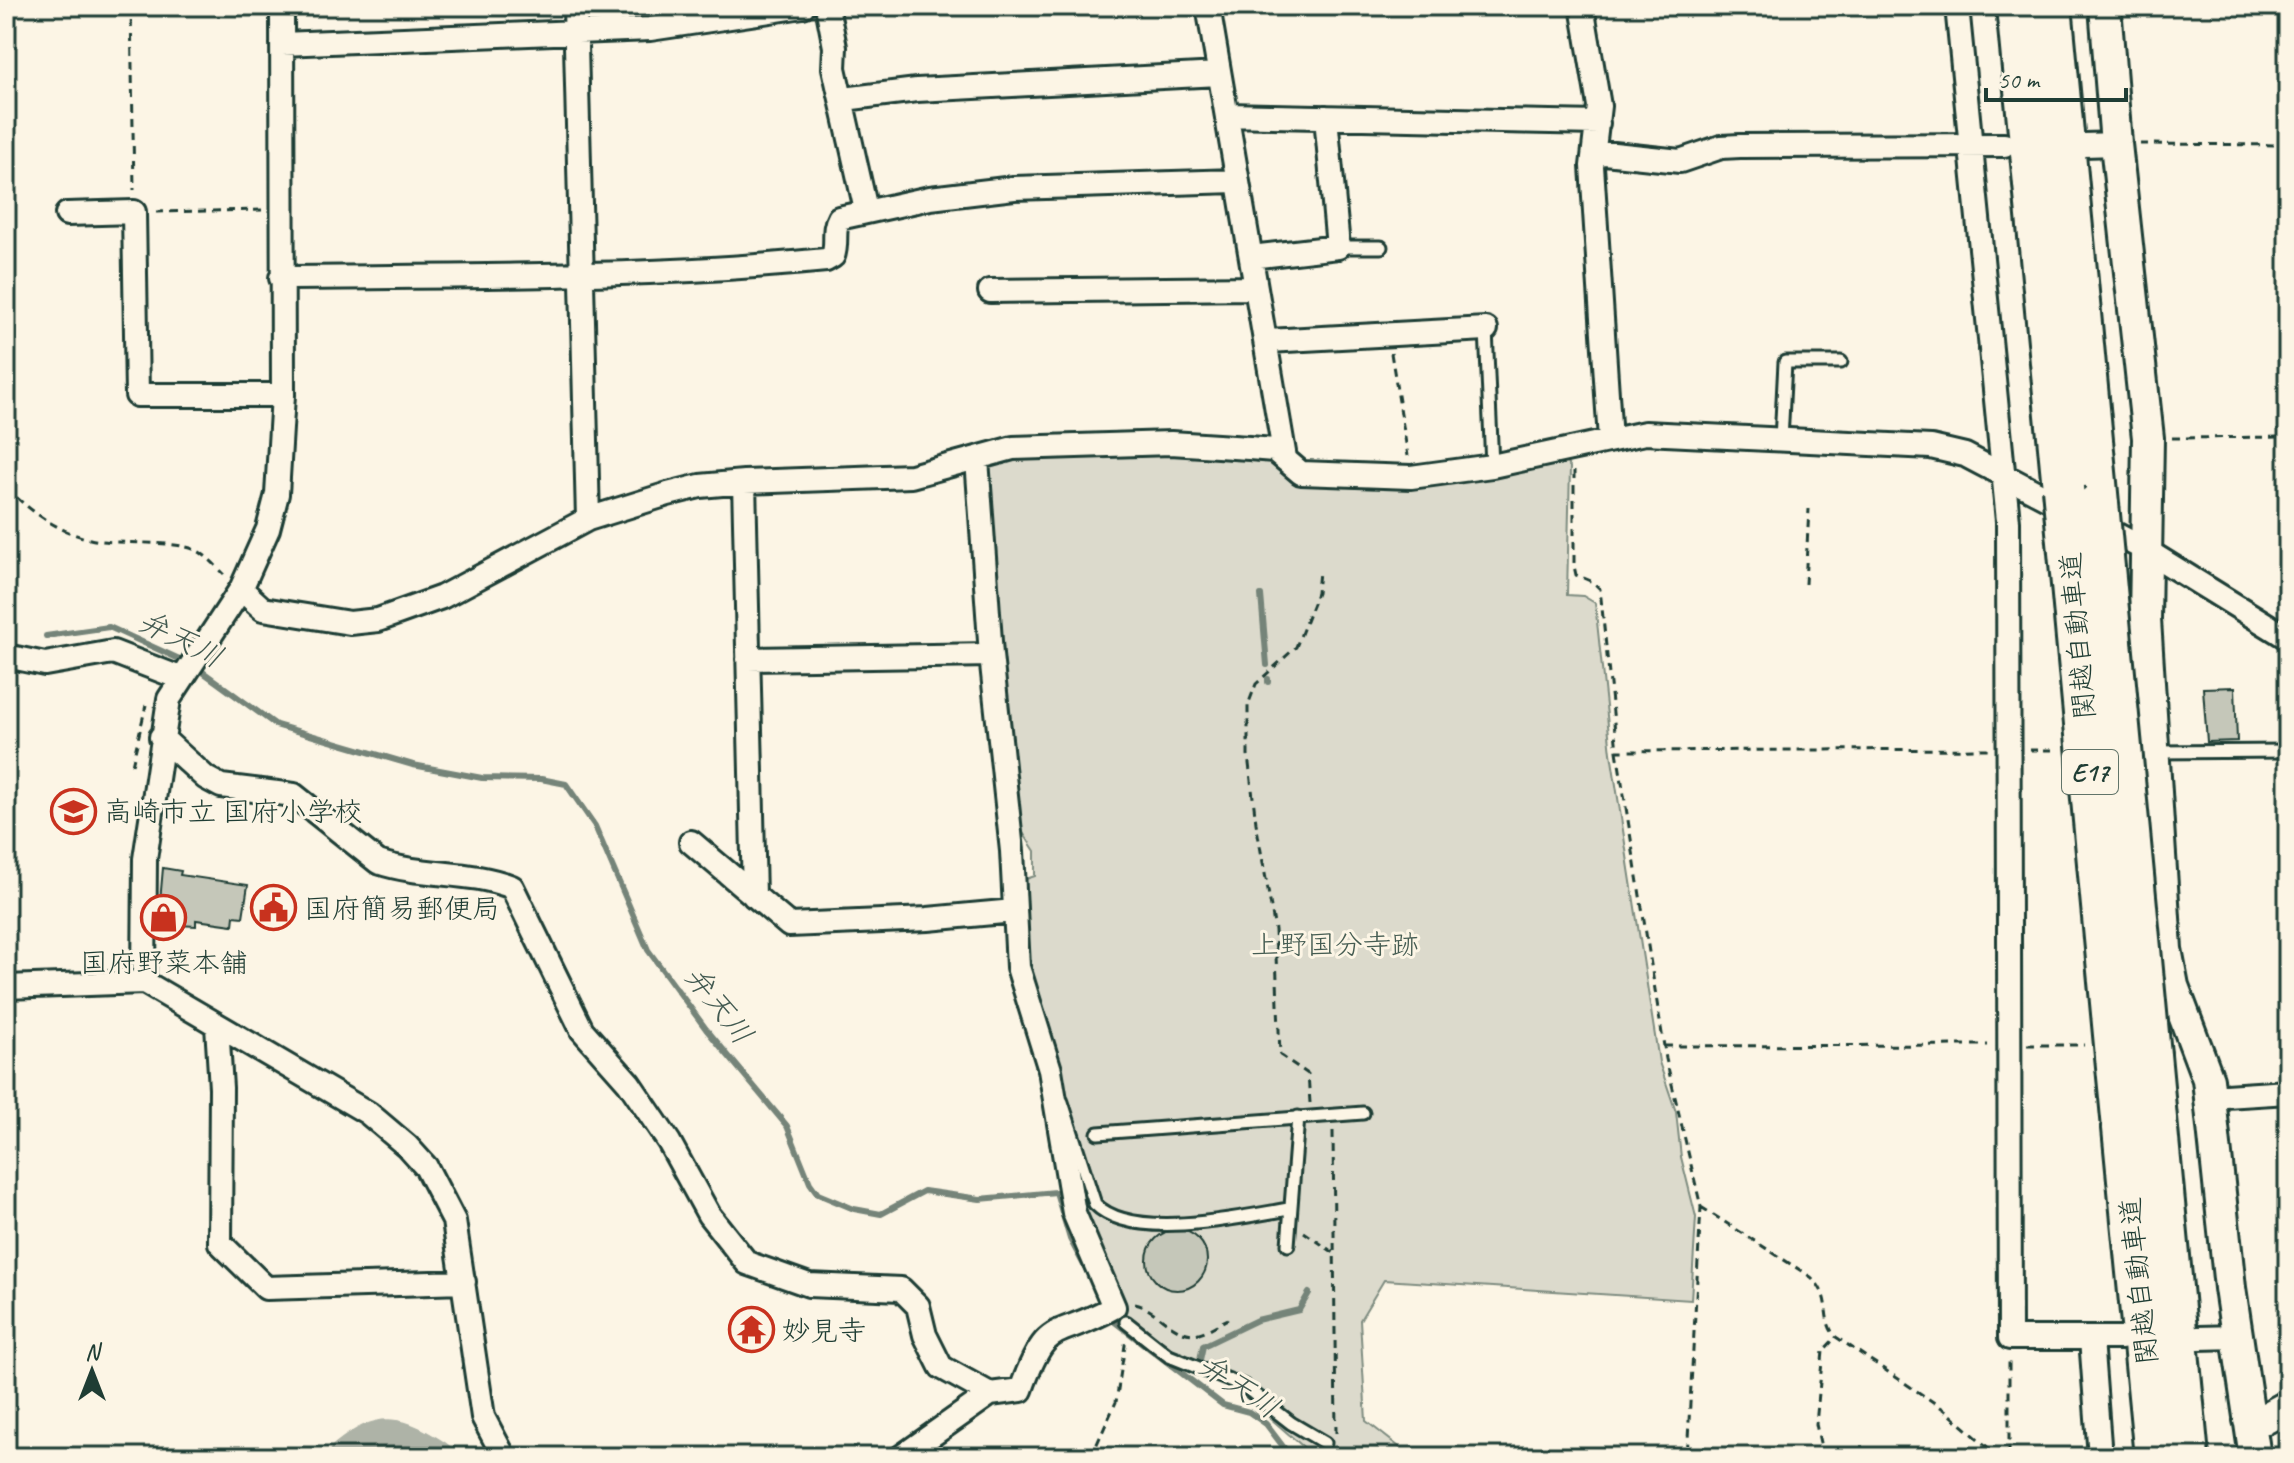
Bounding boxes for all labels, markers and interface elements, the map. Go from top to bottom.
scale bar [1986,52,2126,102]
text: 50 m [1998,65,2041,95]
street label: 関越自動車道 [2053,551,2102,721]
water label: 弁天川 [132,602,230,676]
road number: E17 [2062,750,2118,794]
school or university icon: 高崎市立 国府小学校 [49,787,97,835]
place label: 高崎市立 国府小学校 [104,794,363,829]
public building icon: 国府簡易郵便局 [249,884,297,932]
place label: 国府簡易郵便局 [304,891,500,926]
shop icon: 国府野菜本舗 [140,893,188,941]
park label: 上野国分寺跡 [1251,927,1419,962]
place label: 国府野菜本舗 [80,945,248,980]
water label: 弁天川 [676,958,762,1052]
street label: 関越自動車道 [2112,1196,2165,1366]
temple icon: 妙見寺 [727,1306,775,1354]
place label: 妙見寺 [782,1313,866,1348]
north arrow [52,1331,132,1411]
text: N [85,1338,102,1366]
water label: 弁天川 [1191,1345,1287,1427]

